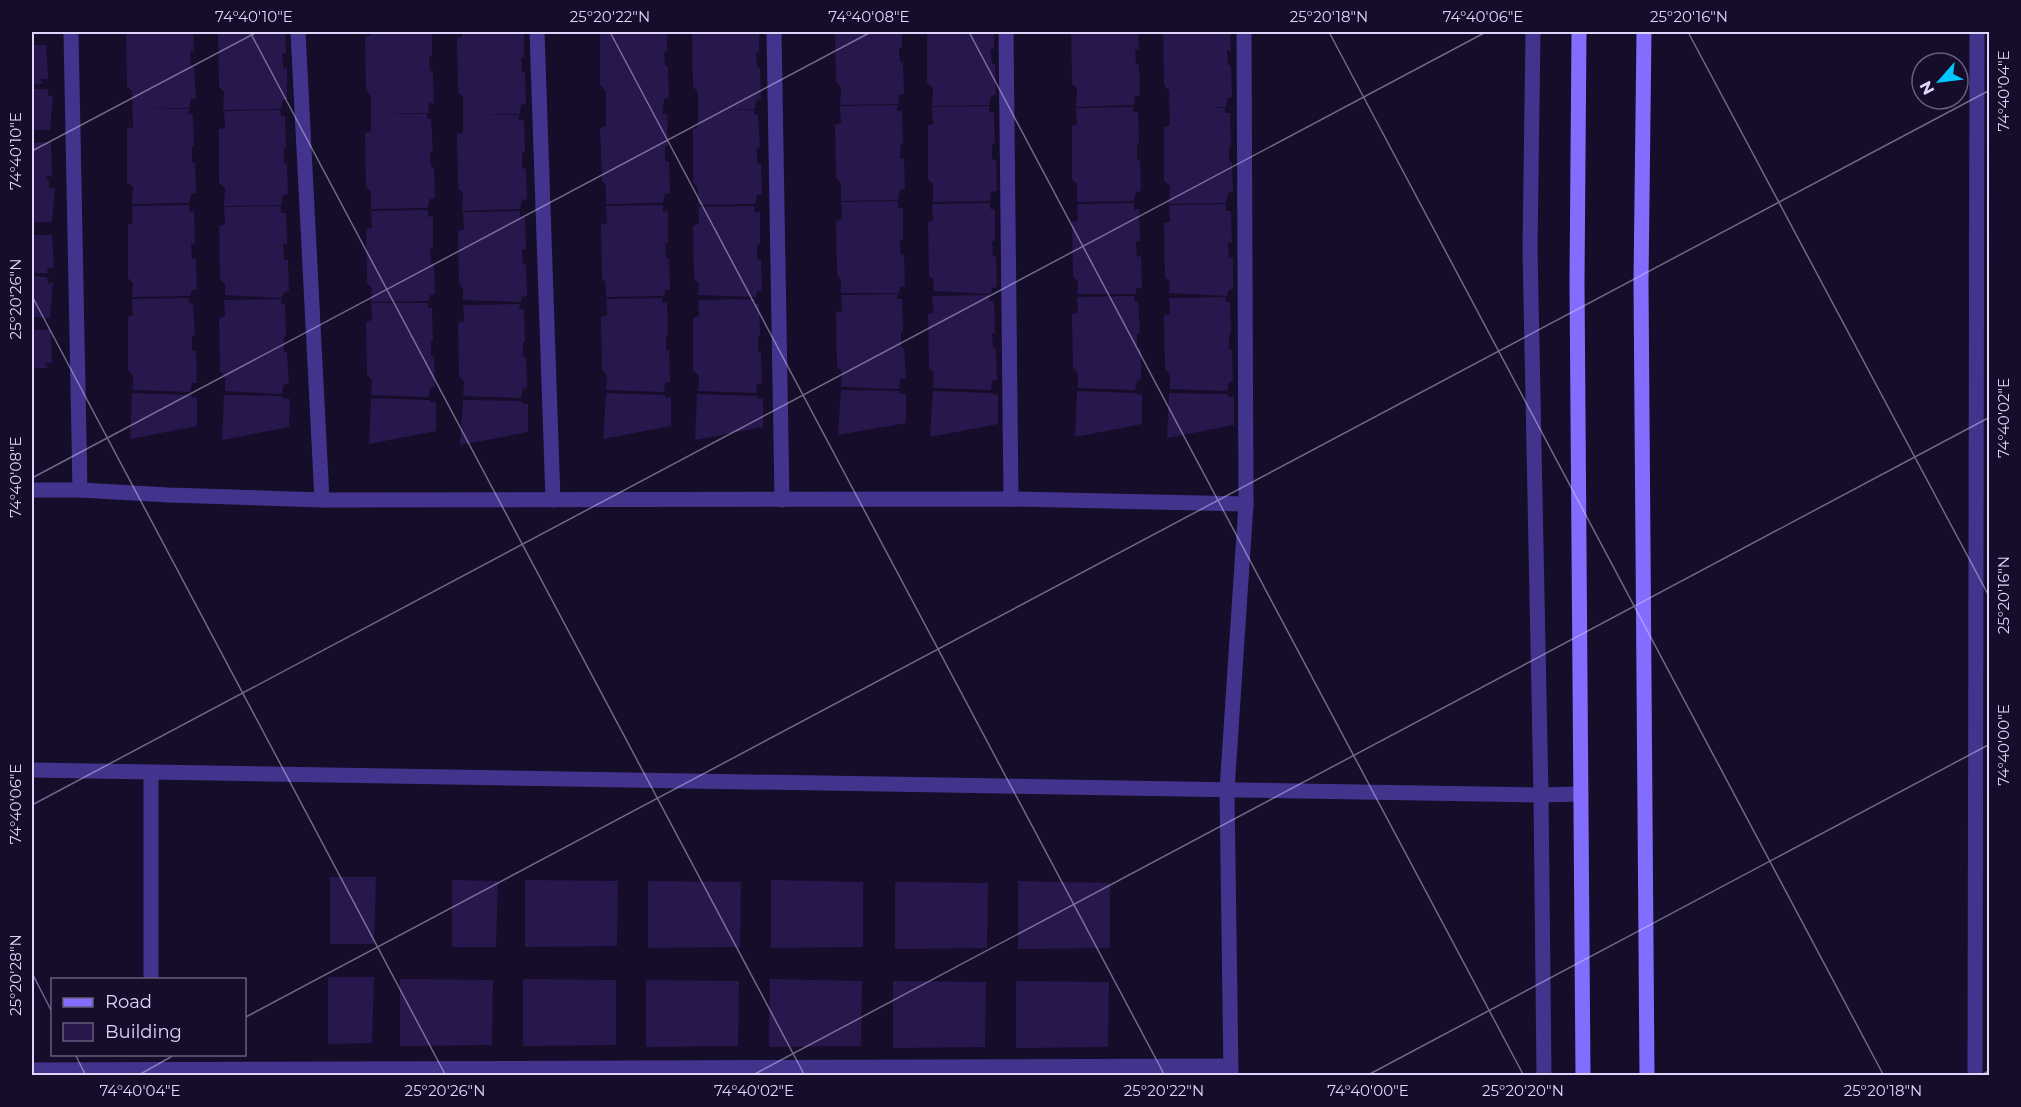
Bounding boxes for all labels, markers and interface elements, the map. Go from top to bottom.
text: 74°40'10"E [215,7,293,26]
text: 25°20'22"N [570,7,650,26]
text: 74°40'08"E [828,7,910,26]
text: 25°20'18"N [1290,7,1368,26]
text: 74°40'06"E [1443,7,1523,26]
text: 25°20'16"N [1650,7,1728,26]
text: 74°40'04"E [1994,50,2013,132]
north arrow [1910,51,1970,111]
text: N [1916,78,1939,98]
text: 74°40'10"E [6,112,25,190]
text: 25°20'26"N [6,259,25,339]
text: 74°40'02"E [1994,378,2013,458]
text: 74°40'08"E [6,436,25,518]
text: 25°20'16"N [1994,556,2013,634]
text: 74°40'00"E [1994,704,2013,786]
text: 74°40'06"E [6,764,25,844]
text: 25°20'28"N [6,934,25,1016]
legend [51,978,246,1056]
text: Road [105,991,152,1013]
text: Building [105,1021,182,1043]
text: 74°40'04"E [99,1081,181,1100]
text: 25°20'26"N [405,1081,485,1100]
text: 74°40'02"E [714,1081,794,1100]
text: 25°20'22"N [1124,1081,1204,1100]
text: 74°40'00"E [1327,1081,1409,1100]
text: 25°20'20"N [1482,1081,1564,1100]
text: 25°20'18"N [1844,1081,1922,1100]

